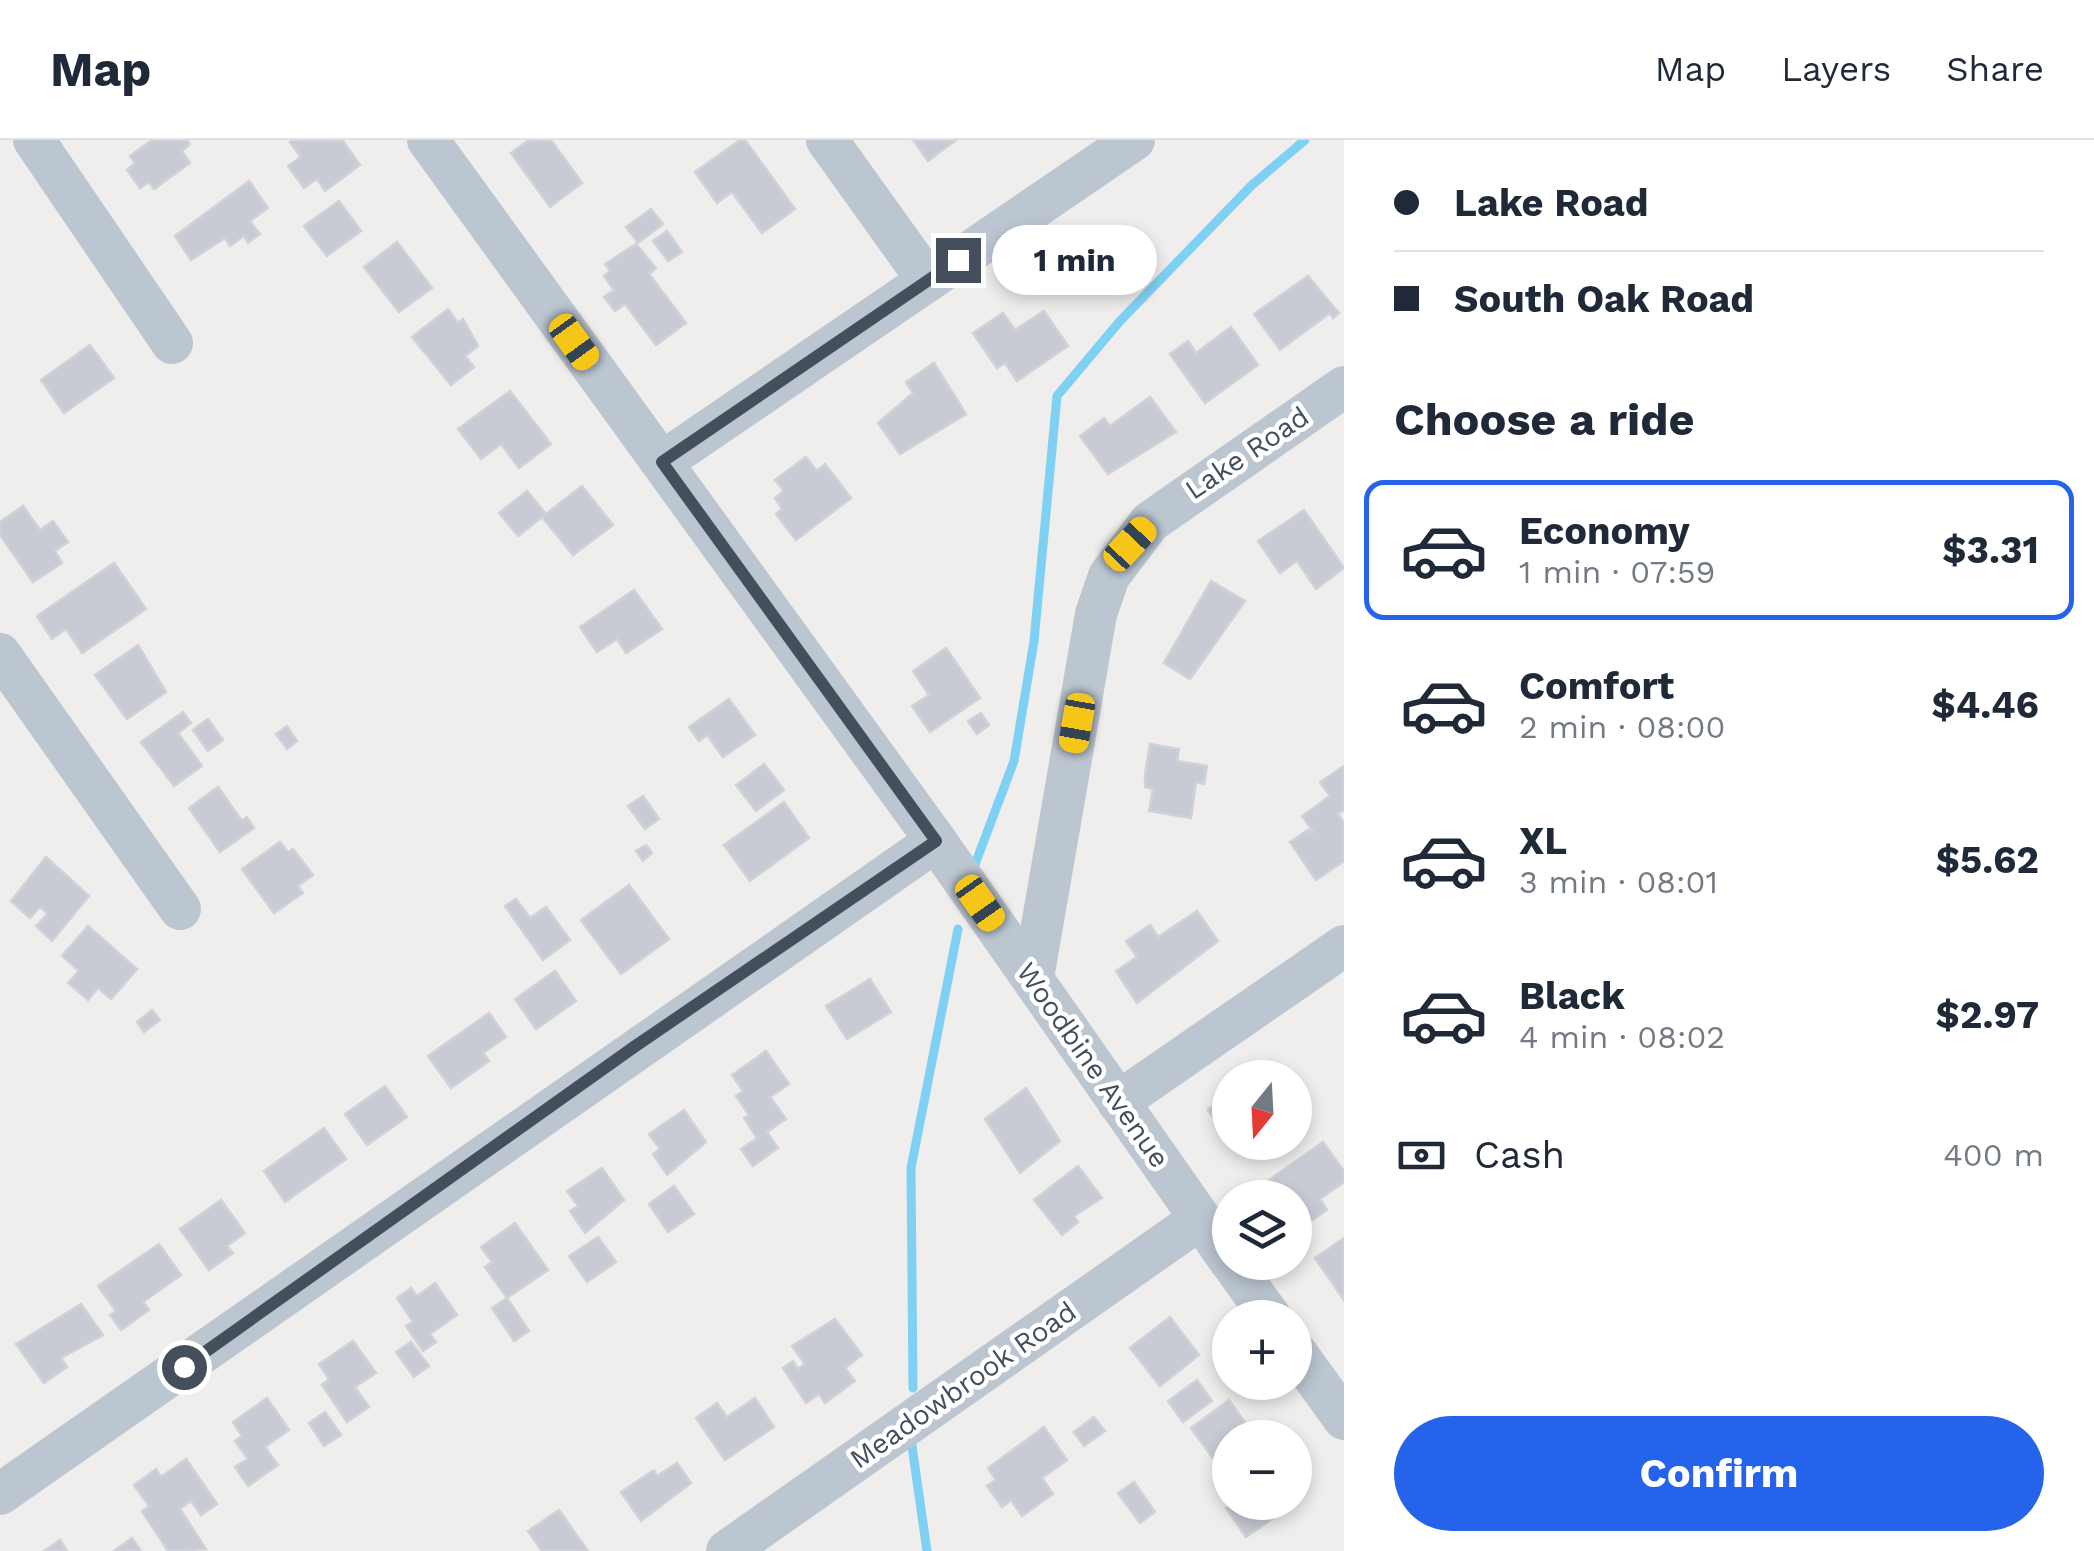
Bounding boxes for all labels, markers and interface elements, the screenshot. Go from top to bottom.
text: Map [50,41,151,98]
text: Map [1655,48,1726,90]
text: Layers [1781,48,1891,90]
text: Share [1946,48,2044,90]
text: Lake Road [1454,181,1649,225]
callout: 1 min [993,225,1158,295]
route end [936,238,981,283]
text: 1 min [1033,241,1116,279]
text: South Oak Road [1454,277,1754,321]
car [544,309,604,375]
text: Choose a ride [1394,393,1694,446]
street label: Lake Road [1179,400,1315,506]
icon: car [1399,505,1489,595]
text: Economy [1519,509,1690,553]
car [1099,512,1161,576]
text: $3.31 [1942,528,2039,572]
text: 1 min · 07:59 [1519,553,1715,591]
icon: car [1399,660,1489,750]
text: Comfort [1519,664,1674,708]
text: $4.46 [1931,683,2039,727]
car [1057,691,1097,755]
text: 2 min · 08:00 [1519,708,1725,746]
icon: car [1399,815,1489,905]
text: XL [1519,819,1567,863]
text: $5.62 [1936,838,2039,882]
text: 3 min · 08:01 [1519,863,1718,901]
car [951,870,1009,936]
street label: Woodbine Avenue [1010,956,1176,1174]
icon: car [1399,970,1489,1060]
text: Black [1519,974,1625,1018]
text: $2.97 [1935,993,2039,1037]
text: 4 min · 08:02 [1519,1018,1725,1056]
north arrow [1212,1060,1312,1160]
map controls [1212,1060,1312,1520]
icon: cash [1394,1128,1449,1183]
text: Cash [1474,1133,1565,1177]
text: 400 m [1943,1136,2044,1174]
button: layers [1212,1180,1312,1280]
street label: Meadowbrook Road [844,1295,1082,1475]
button: + [1212,1300,1312,1400]
route start [162,1345,207,1390]
button: Confirm [1394,1416,2044,1531]
button: − [1212,1420,1312,1520]

